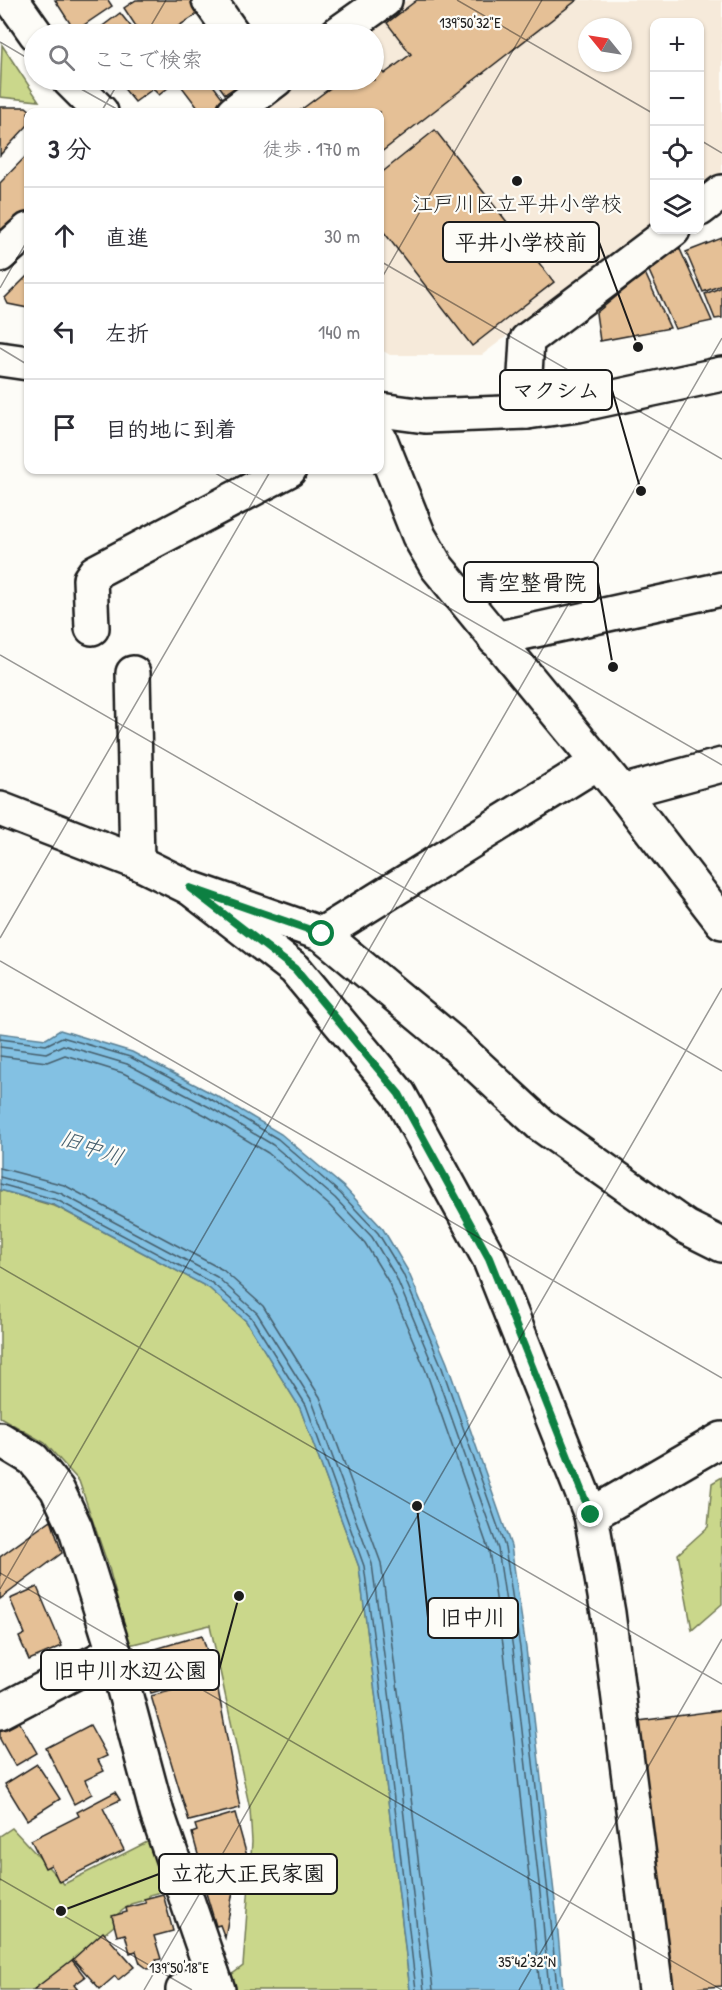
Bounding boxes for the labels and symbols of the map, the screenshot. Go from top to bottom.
text: 139°50'32"E [439,12,501,33]
north arrow [578,18,632,72]
marker: 江戸川区立平井小学校 [510,174,524,188]
place label: 江戸川区立平井小学校 [412,189,622,218]
callout: 平井小学校前 [443,222,599,262]
text: 平井小学校前 [455,227,587,257]
callout: マクシム [500,370,612,410]
text: マクシム [512,375,600,405]
callout: 青空整骨院 [464,562,598,602]
text: 青空整骨院 [476,567,586,597]
route start [308,920,334,946]
water label: 旧中川 [56,1122,128,1172]
route end [577,1501,603,1527]
callout: 旧中川 [428,1598,518,1638]
text: 旧中川 [440,1602,506,1632]
callout: 旧中川水辺公園 [41,1650,219,1690]
text: 旧中川水辺公園 [53,1655,207,1685]
callout: 立花大正民家園 [159,1854,337,1894]
text: 立花大正民家園 [171,1858,325,1888]
text: 35°42'32"N [498,1951,556,1972]
text: 139°50'18"E [149,1957,209,1978]

